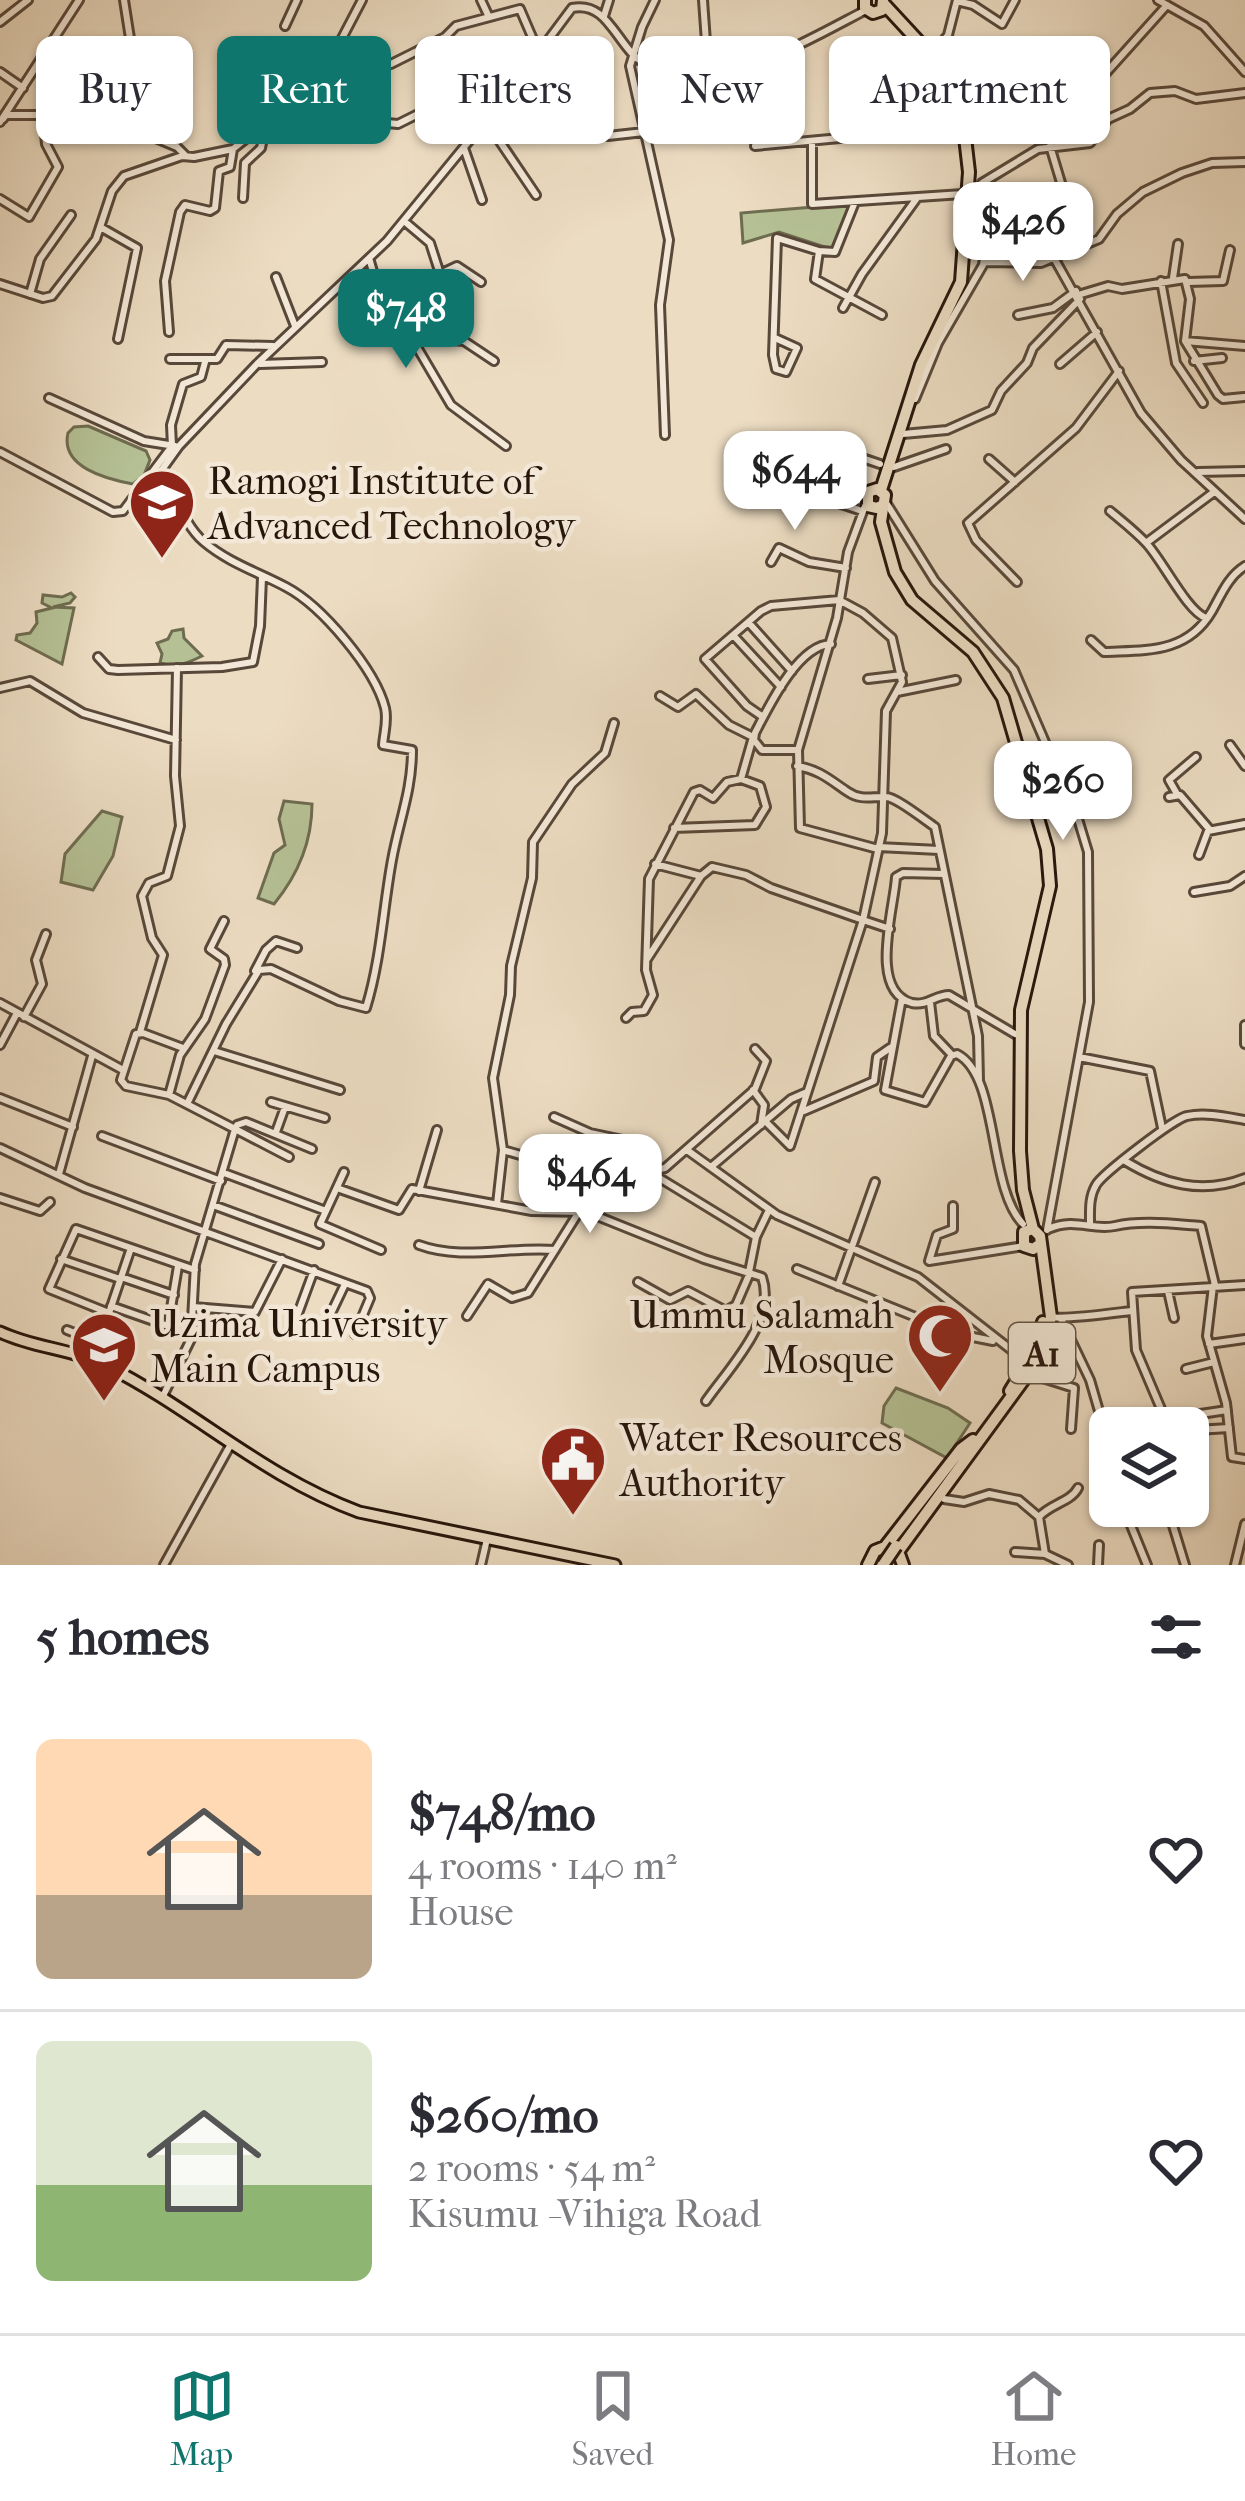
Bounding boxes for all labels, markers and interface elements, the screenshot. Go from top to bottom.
chip: Buy [36,36,193,144]
chip: Rent [217,36,391,144]
chip: Filters [415,36,614,144]
chip: New [638,36,805,144]
chip: Apartment [829,36,1110,144]
pin: $426 [952,182,1094,284]
text: $426 [980,198,1066,244]
pin: $748 [335,269,477,371]
text: $748 [365,285,447,331]
pin: $644 [724,431,866,533]
text: $644 [751,447,839,493]
place label: Ramogi Institute of Advanced Technology [206,458,576,549]
school or university icon: Ramogi Institute of Advanced Technology [127,467,197,561]
pin: $260 [992,741,1134,843]
text: $260 [1021,757,1105,803]
pin: $464 [519,1134,661,1236]
text: $464 [546,1150,634,1196]
place label: Ummu Salamah Mosque [629,1292,894,1383]
place label: Uzima University Main Campus [150,1301,448,1392]
mosque icon: Ummu Salamah Mosque [905,1301,975,1395]
school or university icon: Uzima University Main Campus [69,1310,139,1404]
road number: A1 [1009,1323,1075,1383]
map controls [1089,1407,1209,1527]
button: layers [1089,1407,1209,1527]
place label: Water Resources Authority [618,1415,902,1506]
public building icon: Water Resources Authority [538,1424,608,1518]
icon: filters [1143,1604,1209,1670]
text: 5 homes [36,1607,209,1667]
text: $748/mo [408,1783,596,1843]
icon: home [132,1787,276,1931]
icon: heart [1143,1826,1209,1892]
text: 4 rooms · 140 m² [408,1843,677,1889]
text: House [408,1889,514,1935]
text: $260/mo [408,2085,599,2145]
icon: home [132,2089,276,2233]
icon: heart [1143,2128,1209,2194]
text: 2 rooms · 54 m² [408,2145,655,2191]
text: Kisumu -Vihiga Road [408,2191,761,2237]
tab: Map [169,2363,235,2474]
tab: Saved [572,2363,653,2474]
tab: Home [991,2363,1076,2474]

